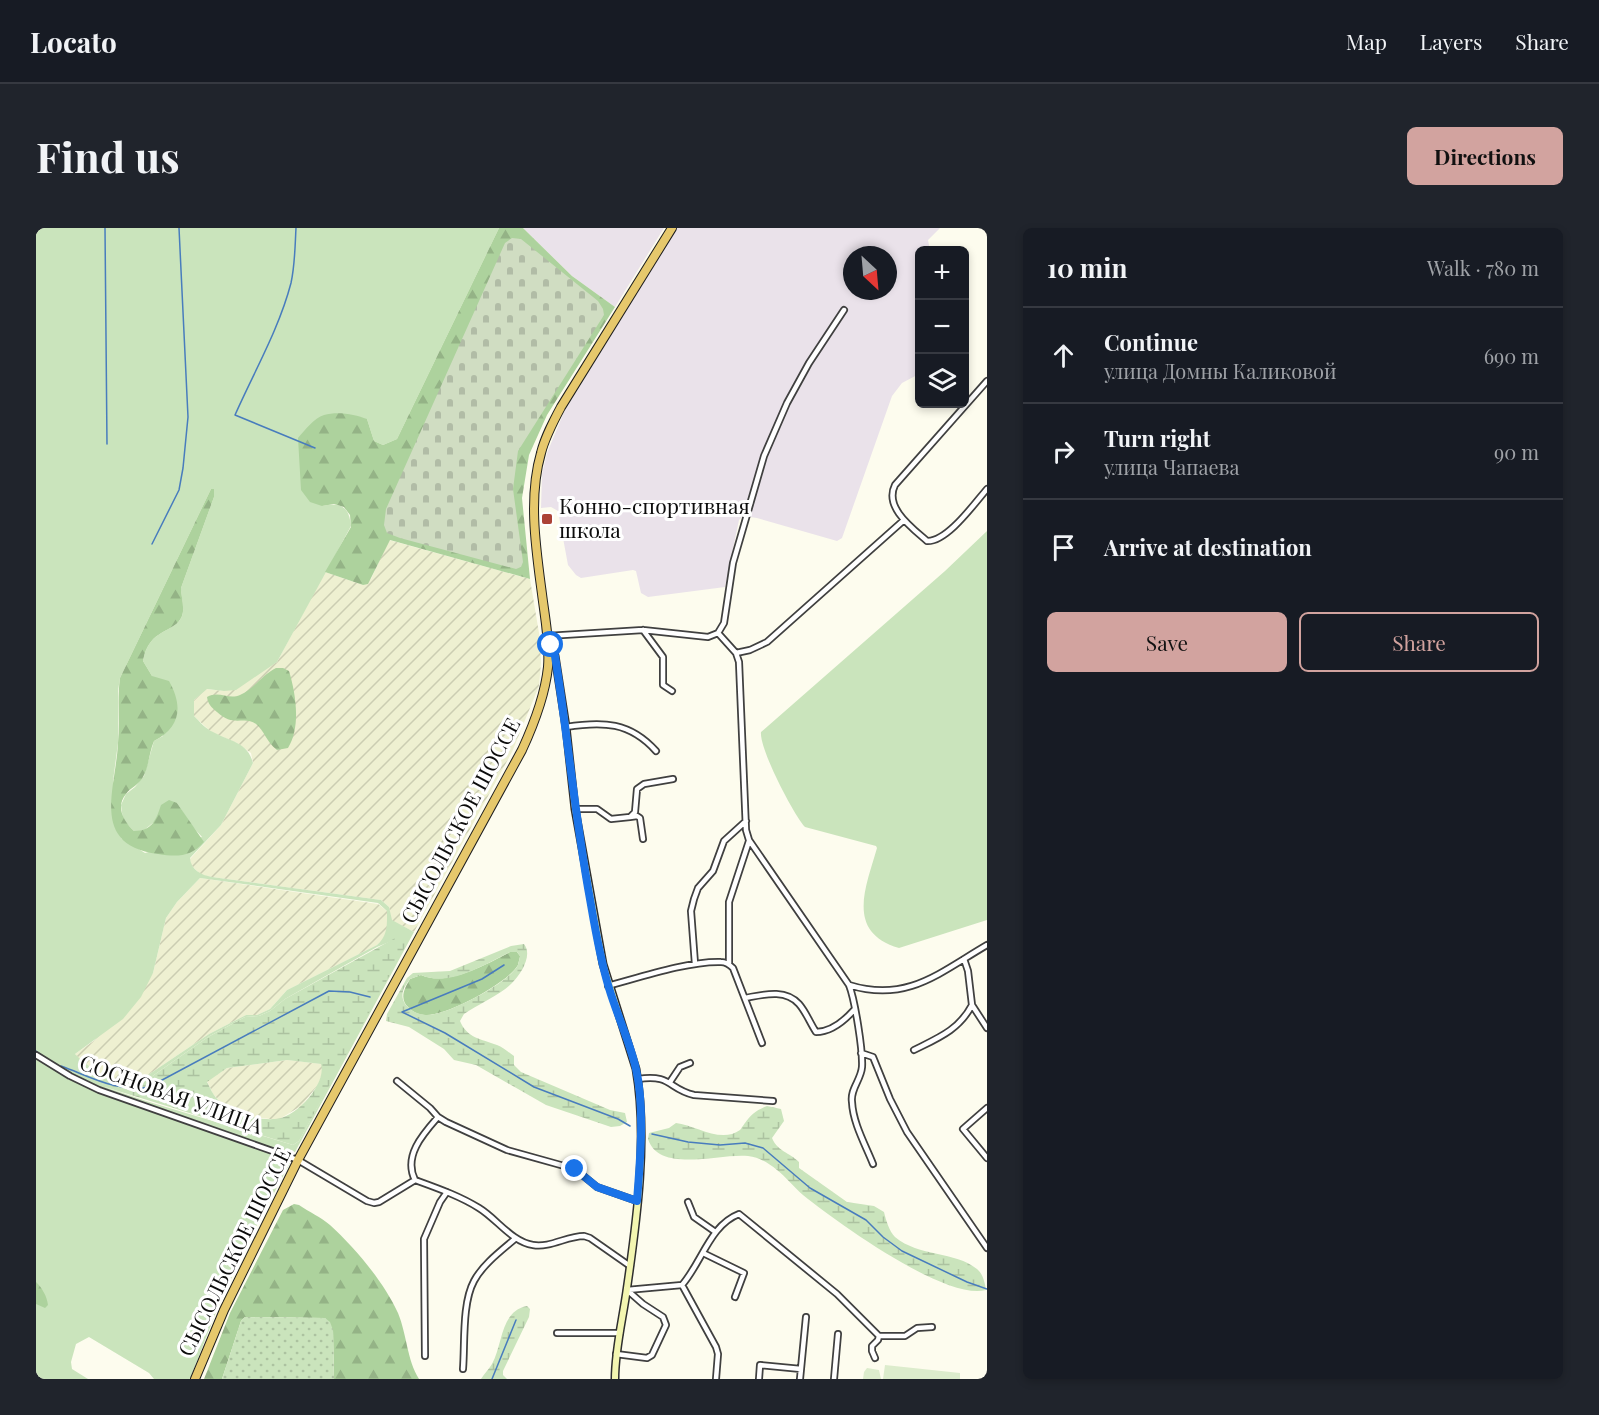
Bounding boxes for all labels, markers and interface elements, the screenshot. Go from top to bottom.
text: Locato [30,23,117,60]
text: Map [1346,27,1387,55]
text: Layers [1420,27,1482,55]
text: Share [1515,27,1569,55]
button: Directions [1407,127,1563,185]
text: Find us [36,128,180,184]
north arrow [843,246,897,300]
map controls [915,246,969,408]
button: + [915,246,969,300]
text: 10 min [1047,250,1127,285]
text: Walk · 780 m [1427,254,1539,281]
button: − [915,300,969,354]
text: Continue [1104,327,1198,357]
icon: ahead [1047,339,1080,372]
text: 690 m [1484,342,1539,369]
button: layers [915,354,969,408]
text: улица Домны Каликовой [1104,357,1337,384]
text: Turn right [1104,423,1210,453]
icon: right [1047,435,1080,468]
text: 90 m [1494,438,1539,465]
text: улица Чапаева [1104,453,1239,480]
place label: Конно-спортивная школа [559,491,750,543]
marker: Конно-спортивная школа [540,512,554,526]
icon: arrive [1047,531,1080,564]
text: Arrive at destination [1104,532,1312,562]
button: Save [1047,612,1287,672]
button: Share [1299,612,1539,672]
route start [537,631,563,657]
street label: СЫСОЛЬСКОЕ ШОССЕ [393,712,525,928]
street label: СОСНОВАЯ УЛИЦА [76,1047,268,1140]
street label: СЫСОЛЬСКОЕ ШОССЕ [170,1142,296,1360]
route end [561,1155,587,1181]

